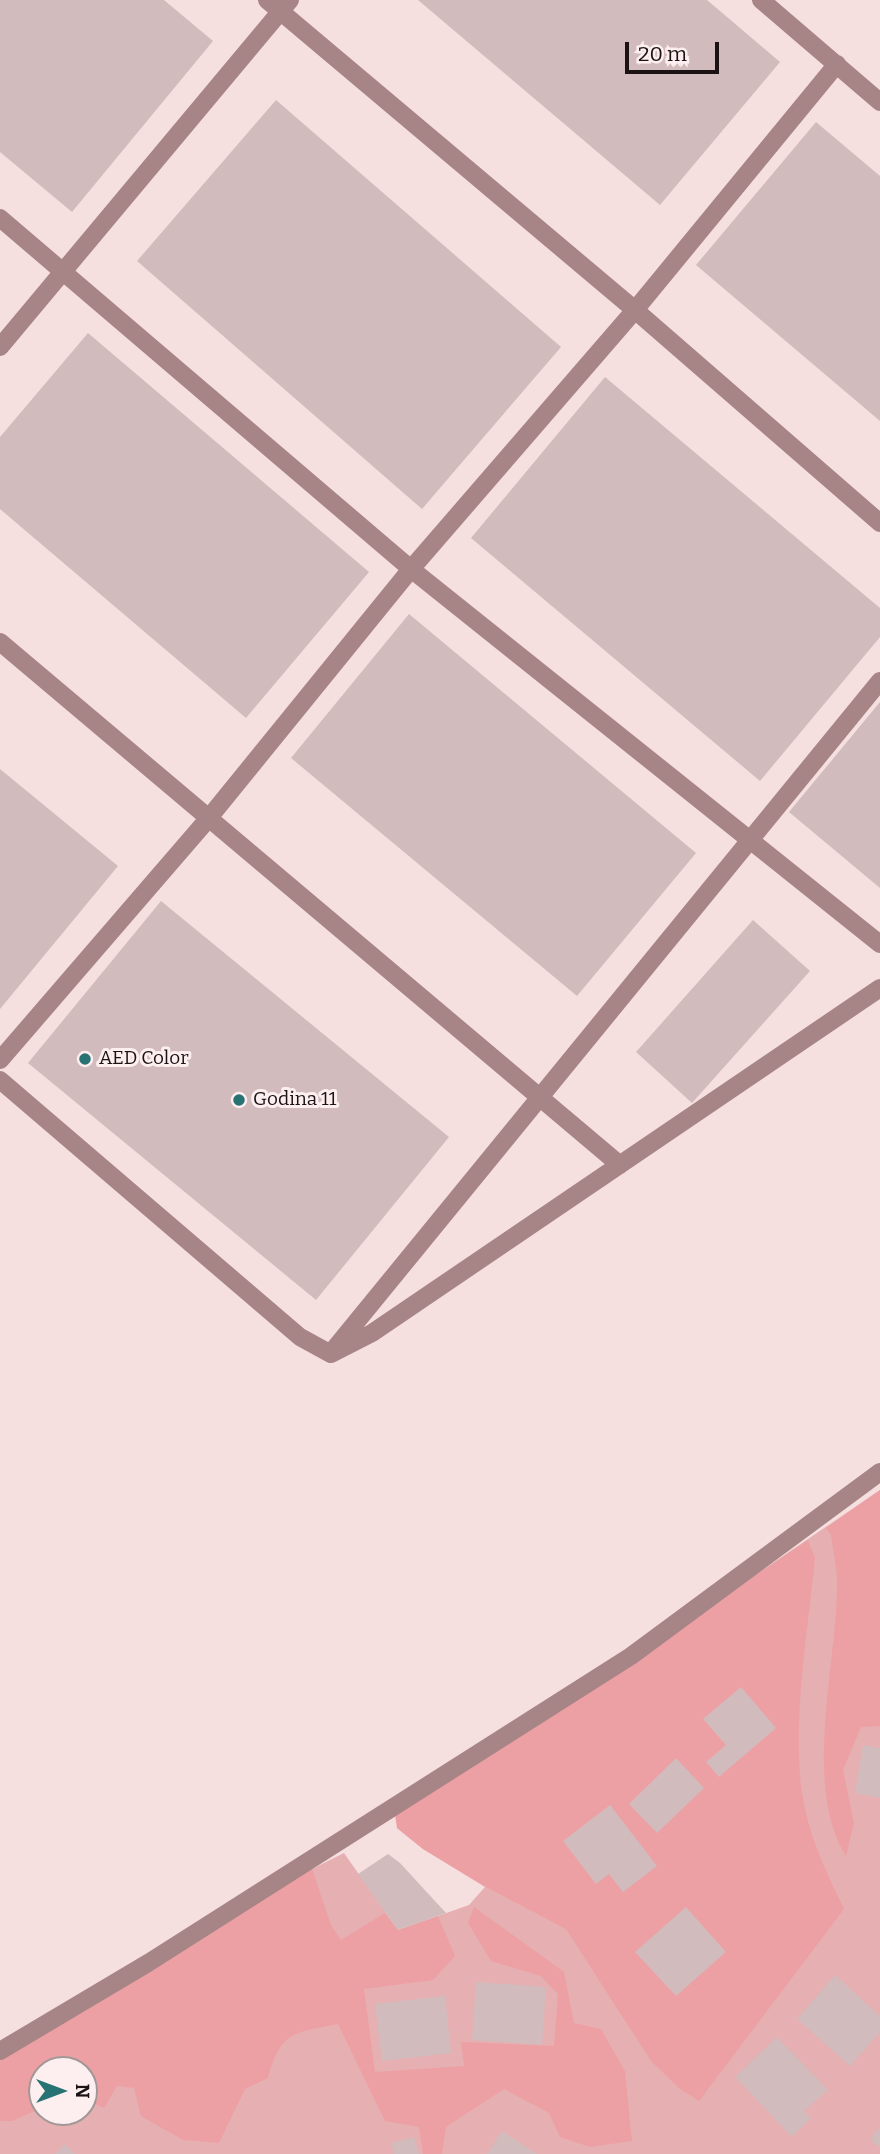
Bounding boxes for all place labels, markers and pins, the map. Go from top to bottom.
place label: AED Color [99,1048,189,1070]
marker: AED Color [77,1051,93,1067]
place label: Godina 11 [253,1089,336,1111]
marker: Godina 11 [231,1092,247,1108]

